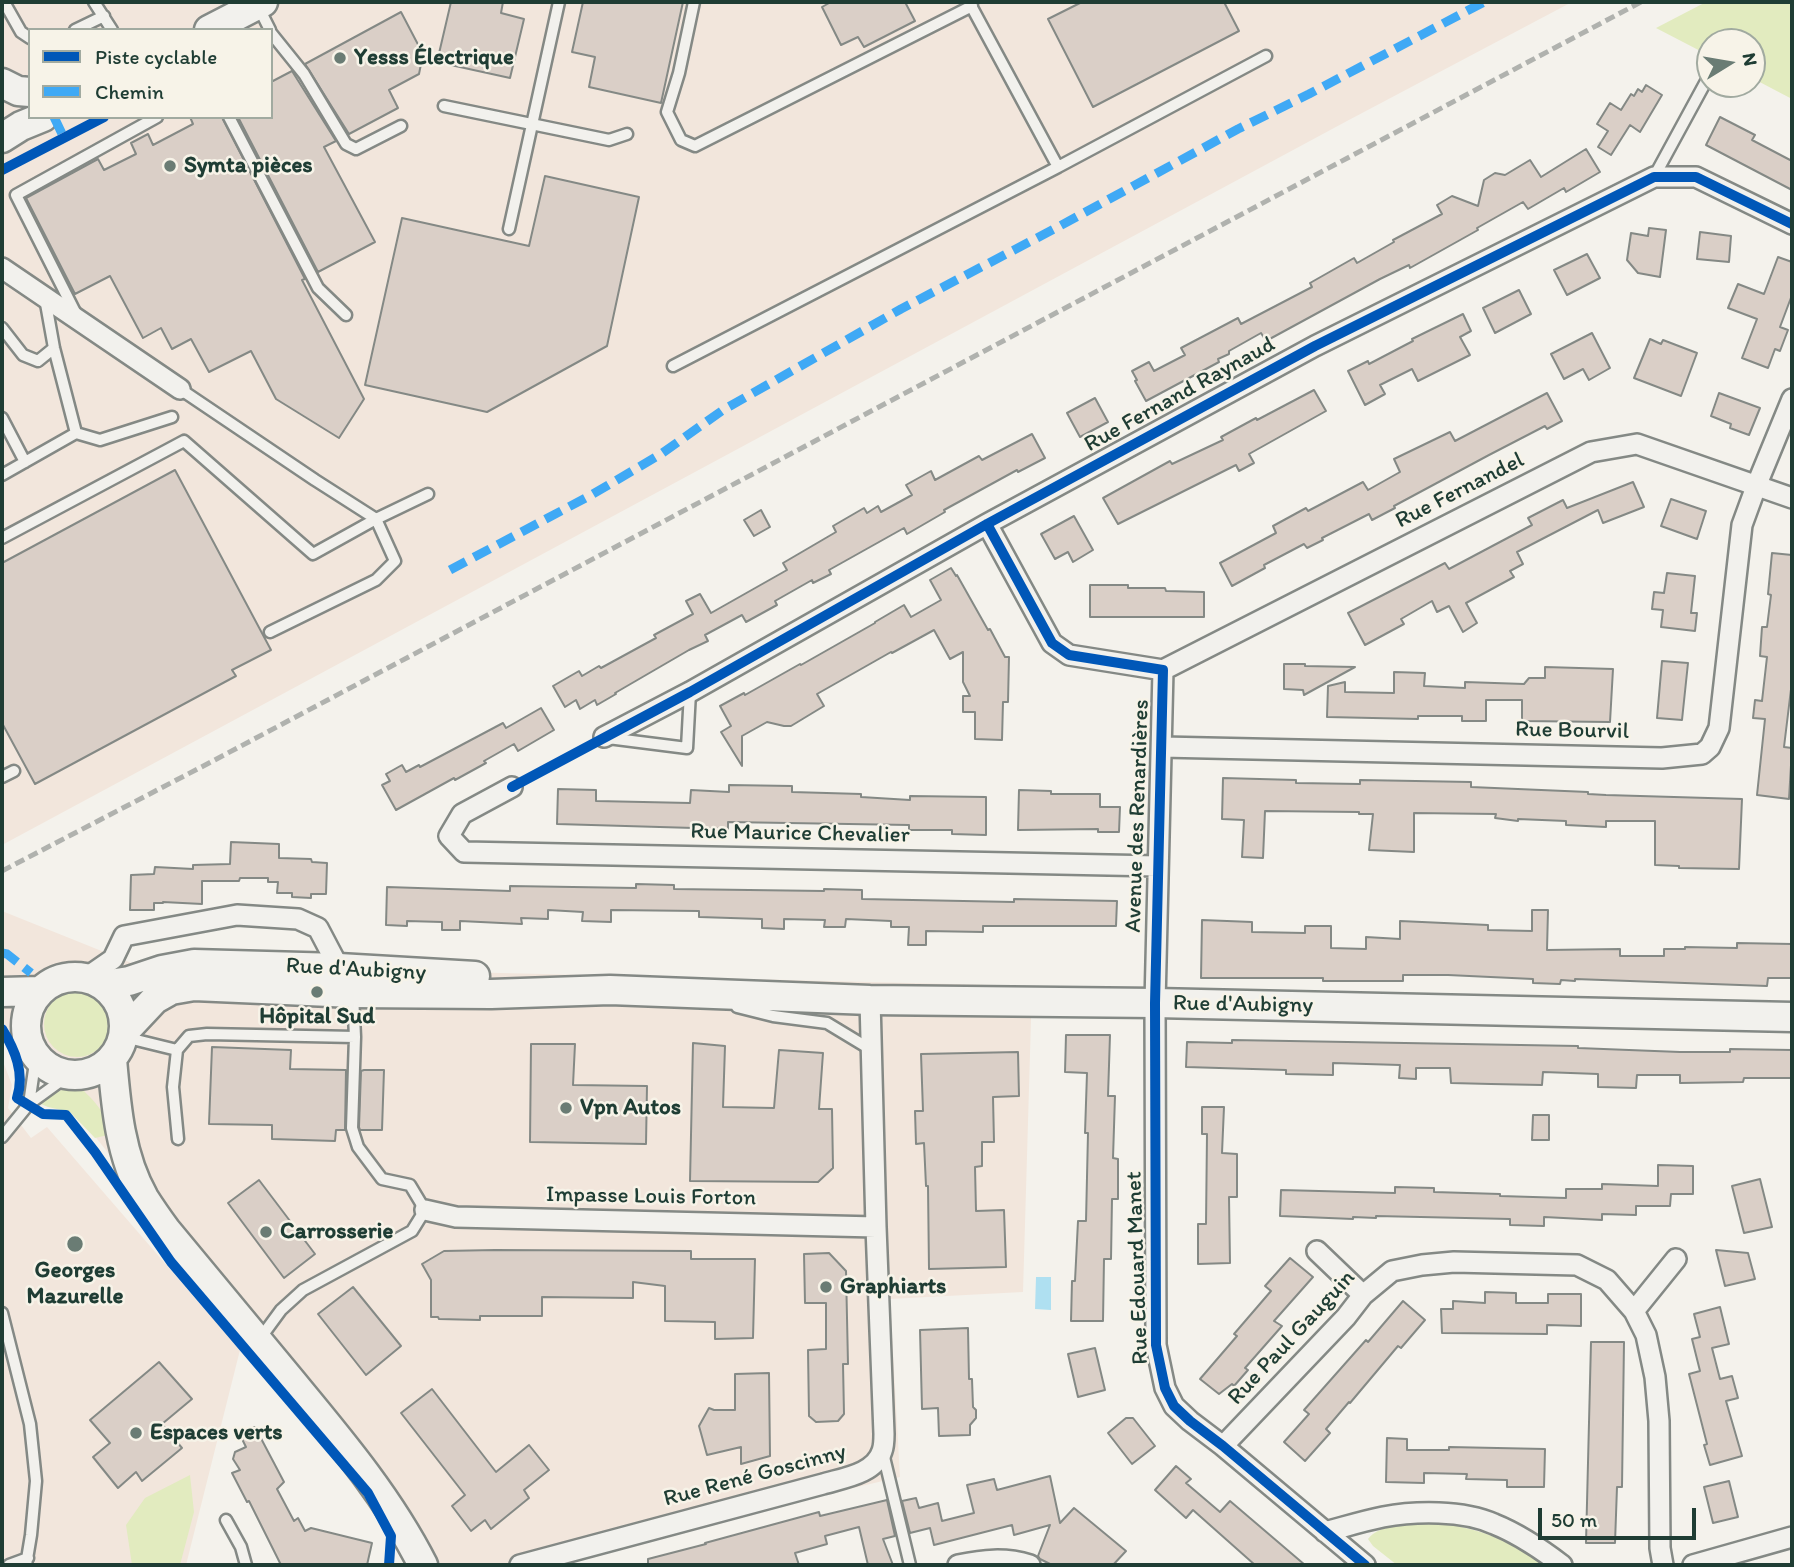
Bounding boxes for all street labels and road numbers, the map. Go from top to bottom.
street label: Rue Fernand Raynaud [1080,331,1280,459]
street label: Rue Fernandel [1391,447,1529,535]
street label: Avenue des Renardières [1120,699,1156,933]
street label: Rue Bourvil [1515,716,1629,746]
street label: Rue Maurice Chevalier [690,818,910,850]
street label: Rue d'Aubigny [285,953,427,987]
street label: Rue d'Aubigny [1173,990,1313,1020]
street label: Rue Edouard Manet [1121,1171,1155,1365]
street label: Impasse Louis Forton [546,1181,756,1213]
street label: Rue Paul Gauguin [1222,1265,1362,1411]
street label: Rue René Goscinny [661,1438,849,1514]

